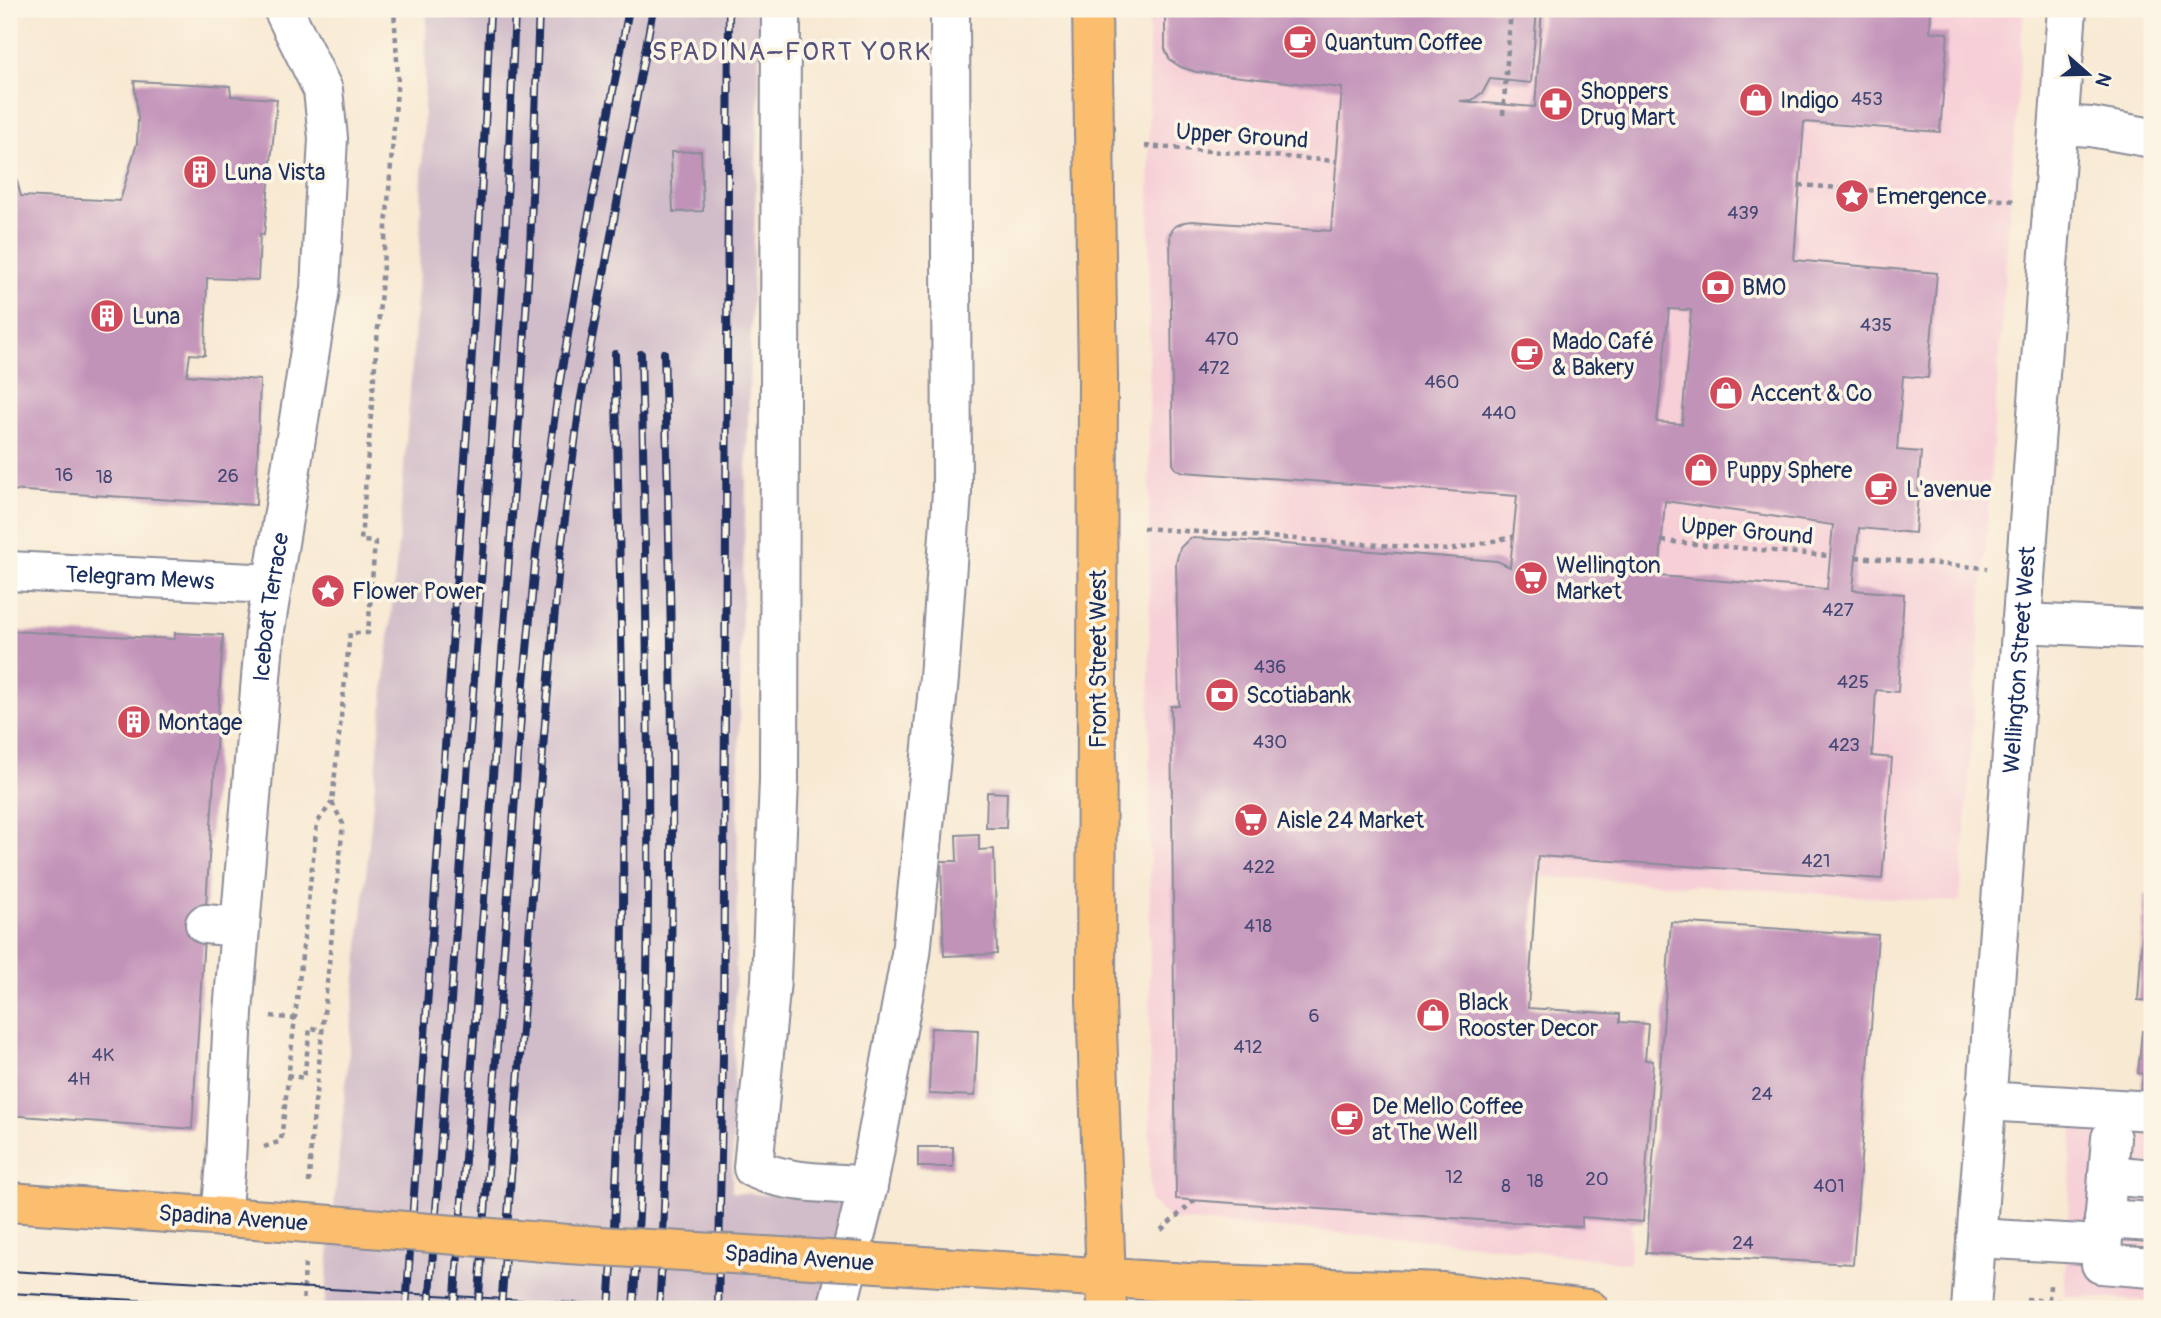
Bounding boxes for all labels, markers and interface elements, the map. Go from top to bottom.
cafe icon: Quantum Coffee [1281,23,1319,61]
place label: Quantum Coffee [1324,28,1483,57]
district label: SPADINA–FORT YORK [652,36,932,68]
north arrow [2052,38,2122,108]
text: N [2090,69,2117,90]
place label: Shoppers Drug Mart [1580,77,1676,132]
shop icon: Indigo [1737,81,1775,119]
pharmacy icon: Shoppers Drug Mart [1537,85,1575,123]
place label: Indigo [1780,86,1839,115]
house number: 453 [1851,87,1883,111]
street label: Upper Ground [1175,117,1309,155]
building icon: Luna Vista [181,153,219,191]
place label: Luna Vista [224,158,325,187]
place icon: Emergence [1833,177,1871,215]
place label: Emergence [1876,182,1987,211]
house number: 439 [1727,201,1759,225]
bank icon: BMO [1699,268,1737,306]
place label: BMO [1742,273,1786,302]
building icon: Luna [88,297,126,335]
place label: Luna [132,302,180,331]
house number: 435 [1860,313,1892,337]
house number: 470 [1205,327,1239,351]
place label: Mado Café & Bakery [1552,327,1654,382]
cafe icon: Mado Café & Bakery [1508,335,1546,373]
house number: 472 [1198,356,1230,380]
house number: 460 [1424,370,1460,394]
shop icon: Accent & Co [1707,374,1745,412]
place label: Accent & Co [1750,379,1872,408]
house number: 440 [1481,401,1517,425]
shop icon: Puppy Sphere [1682,451,1720,489]
place label: Puppy Sphere [1726,456,1853,485]
house number: 16 [55,463,73,487]
house number: 26 [217,464,239,488]
house number: 18 [95,465,113,489]
cafe icon: L'avenue [1862,470,1900,508]
place label: L'avenue [1906,475,1992,504]
street label: Upper Ground [1680,511,1814,551]
street label: Iceboat Terrace [246,530,295,683]
street label: Wellington Street West [1996,544,2042,774]
place label: Wellington Market [1556,551,1661,606]
street label: Telegram Mews [65,559,215,596]
supermarket icon: Wellington Market [1512,559,1550,597]
street label: Front Street West [1084,569,1113,748]
place icon: Flower Power [309,572,347,610]
place label: Flower Power [352,577,483,606]
house number: 427 [1822,598,1854,622]
house number: 436 [1254,655,1286,679]
house number: 425 [1837,670,1869,694]
bank icon: Scotiabank [1203,676,1241,714]
place label: Scotiabank [1246,681,1352,710]
building icon: Montage [115,703,153,741]
place label: Montage [158,708,243,737]
house number: 430 [1253,730,1287,754]
house number: 423 [1828,733,1860,757]
supermarket icon: Aisle 24 Market [1232,801,1270,839]
place label: Aisle 24 Market [1276,806,1425,835]
house number: 421 [1801,849,1831,873]
house number: 422 [1243,855,1275,879]
house number: 418 [1244,914,1272,938]
place label: Black Rooster Decor [1458,988,1598,1043]
shop icon: Black Rooster Decor [1414,996,1452,1034]
house number: 6 [1308,1004,1320,1028]
house number: 412 [1233,1035,1263,1059]
house number: 4K [92,1043,114,1067]
house number: 4H [67,1067,91,1091]
house number: 24 [1751,1082,1773,1106]
place label: De Mello Coffee at The Well [1372,1092,1524,1147]
cafe icon: De Mello Coffee at The Well [1328,1100,1366,1138]
house number: 12 [1445,1165,1463,1189]
house number: 20 [1585,1167,1609,1191]
house number: 18 [1526,1169,1544,1193]
house number: 8 [1501,1174,1511,1198]
house number: 401 [1813,1174,1845,1198]
street label: Spadina Avenue [157,1198,309,1238]
house number: 24 [1732,1231,1754,1255]
street label: Spadina Avenue [723,1238,875,1278]

